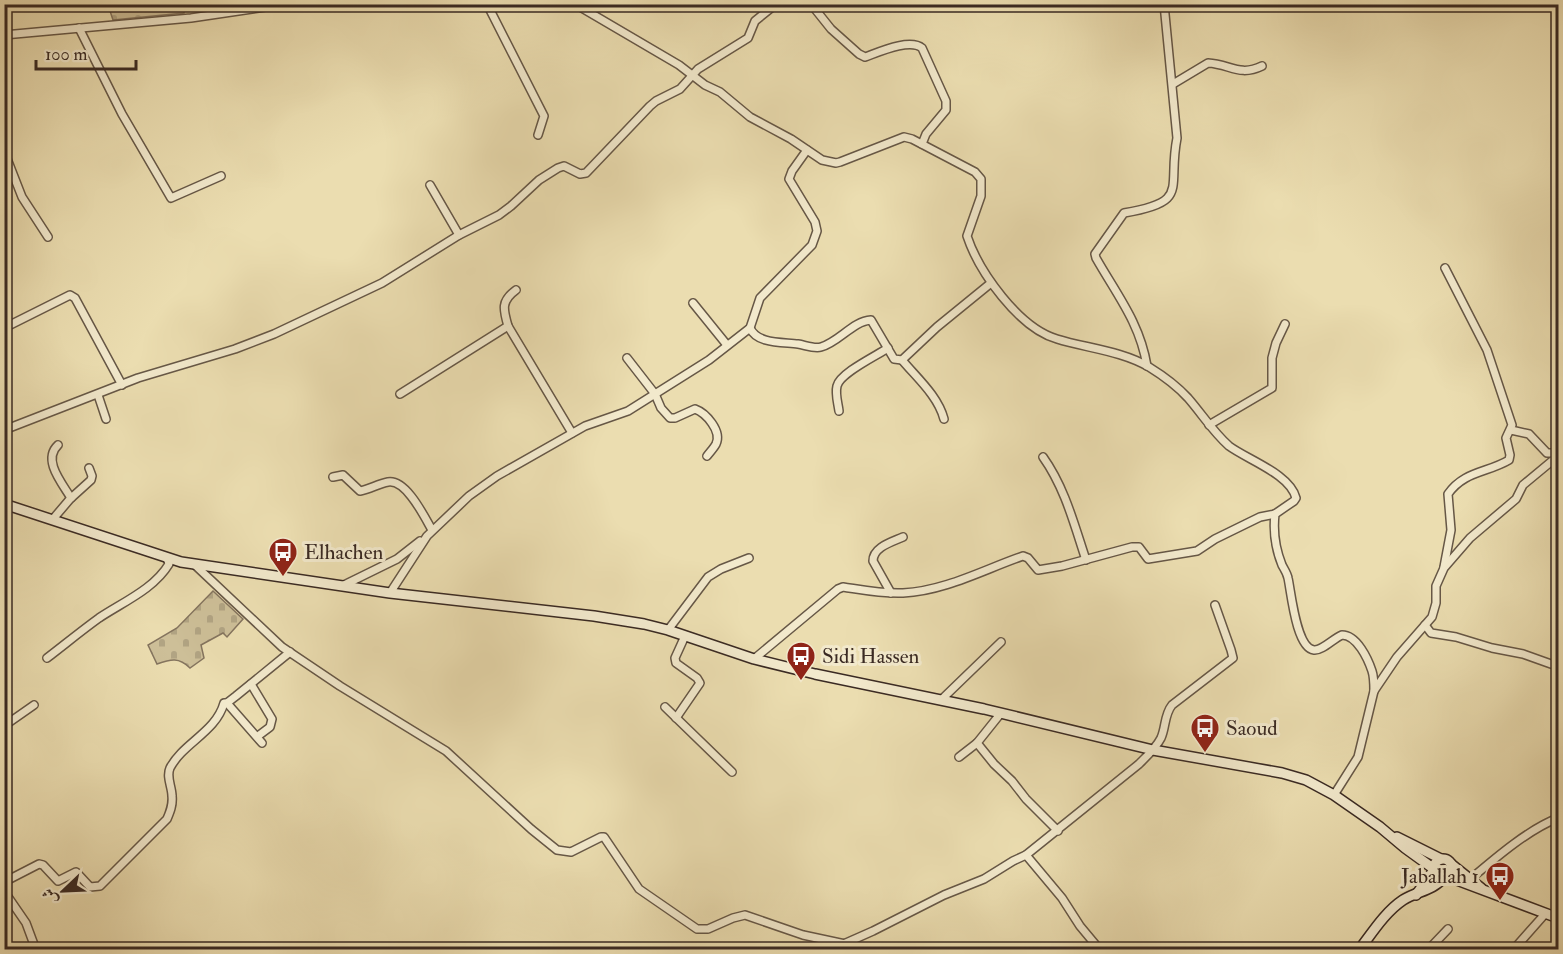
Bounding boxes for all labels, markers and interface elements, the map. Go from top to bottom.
scale bar [36,33,136,71]
text: 100 m [45,43,88,66]
bus stop icon: Elhachen [267,536,299,578]
place label: Elhachen [304,539,383,566]
bus stop icon: Sidi Hassen [785,640,817,682]
place label: Sidi Hassen [822,643,919,670]
bus stop icon: Saoud [1189,712,1221,754]
place label: Saoud [1226,715,1278,742]
bus stop icon: Jaballah 1 [1484,860,1516,902]
north arrow [33,861,93,921]
place label: Jaballah 1 [1400,863,1479,890]
text: ش [38,885,62,908]

